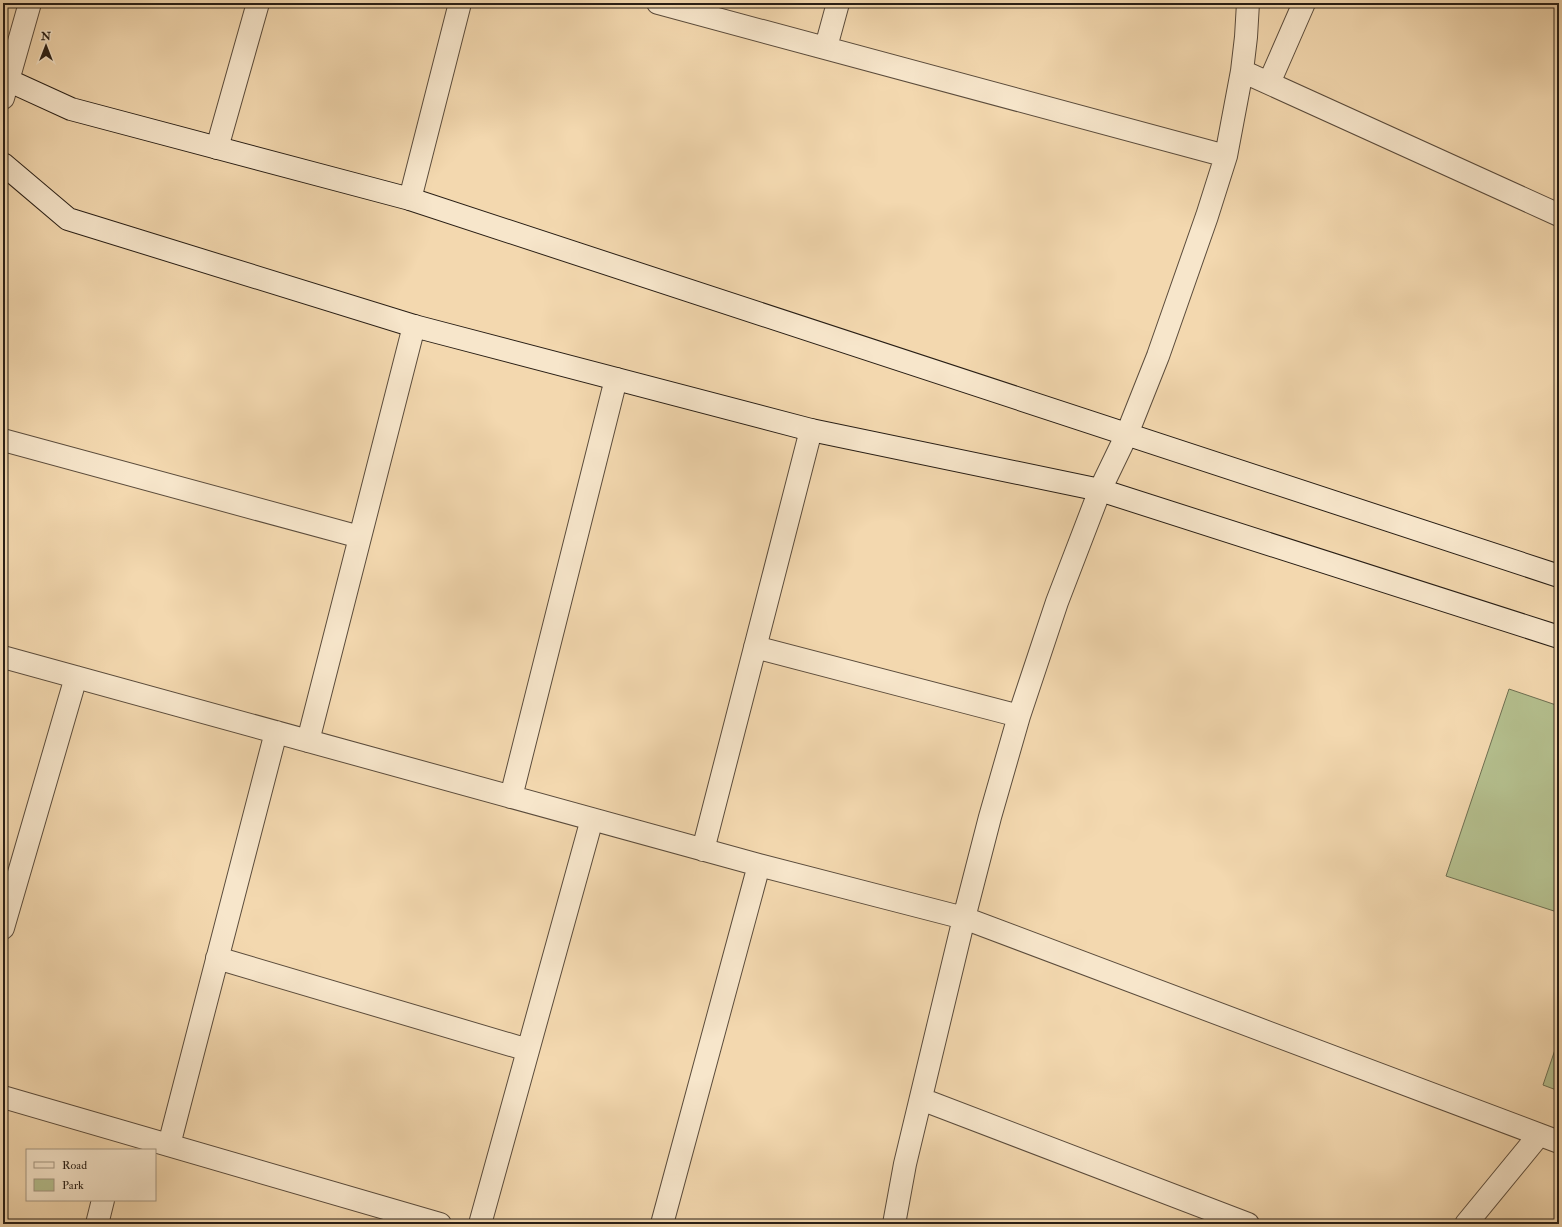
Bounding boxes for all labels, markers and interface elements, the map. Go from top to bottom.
north arrow [26,26,66,66]
text: N [40,30,52,43]
legend [26,1149,156,1201]
text: Road [62,1158,87,1173]
text: Park [62,1178,84,1193]

